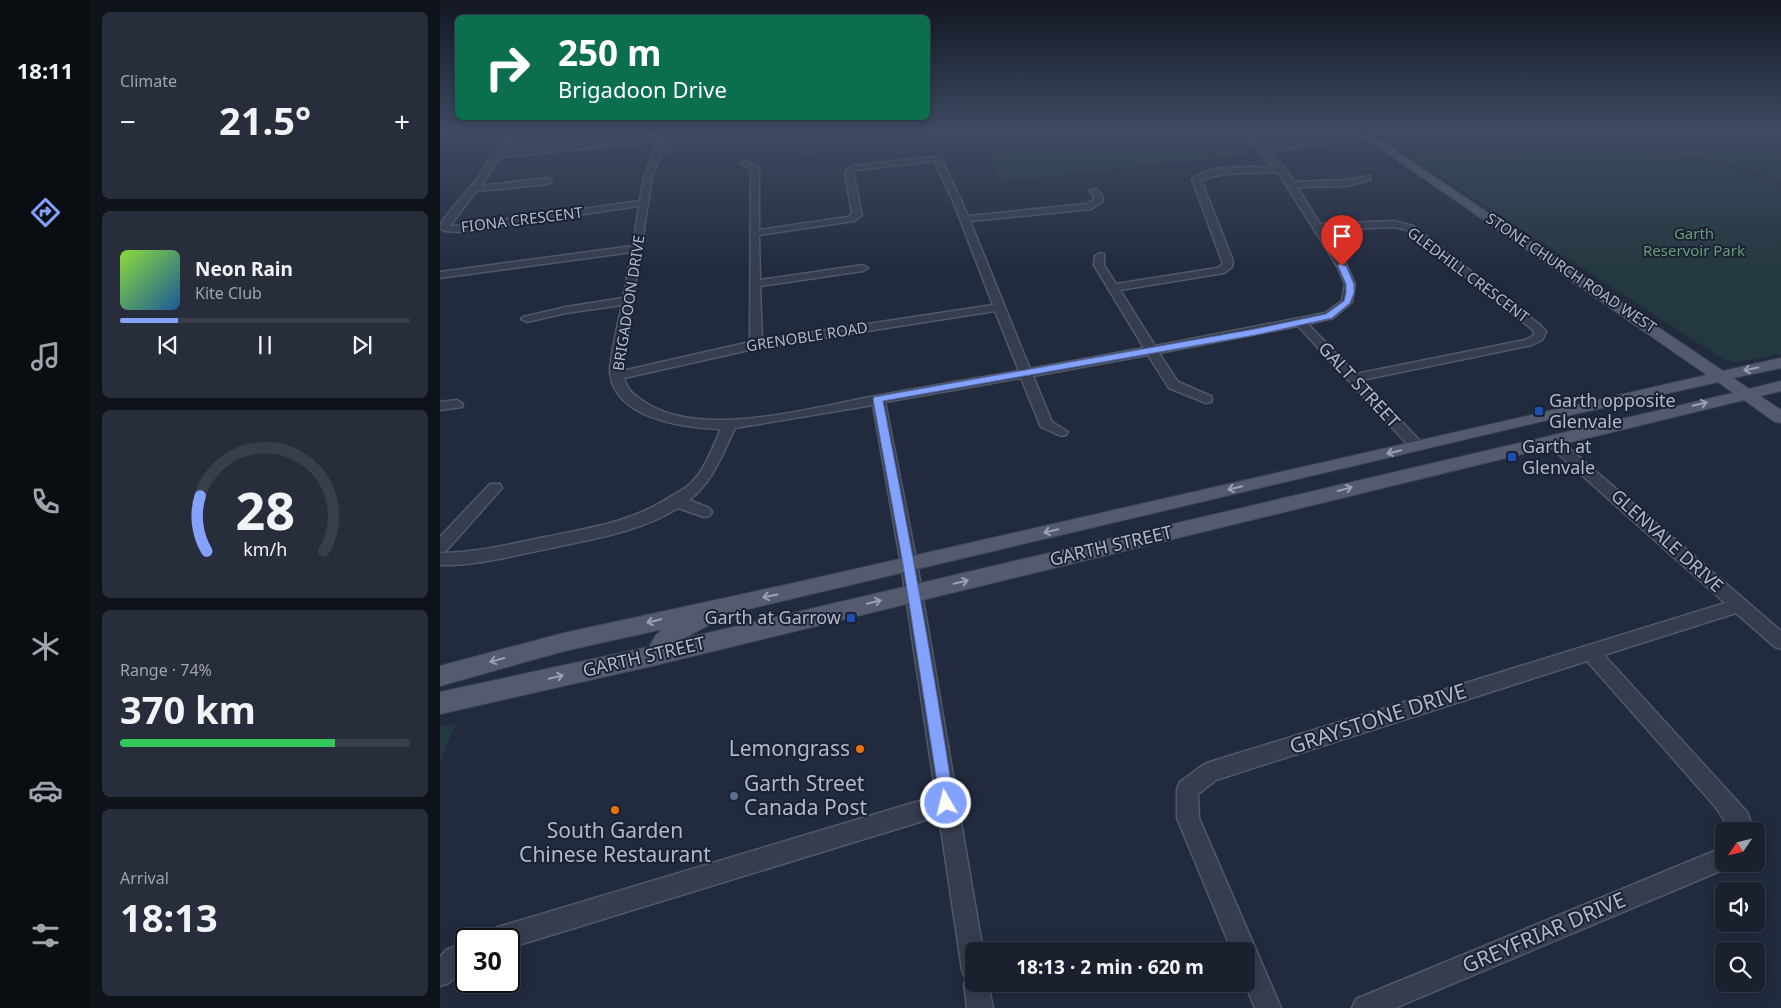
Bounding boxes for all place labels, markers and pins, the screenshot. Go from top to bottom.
pin [1321,215,1363,266]
place label: Garth opposite Glenvale [1549,388,1676,433]
marker: Garth opposite Glenvale [1533,405,1545,417]
place label: Garth at Glenvale [1522,434,1595,479]
marker: Garth at Glenvale [1506,451,1518,463]
place label: Garth at Garrow [704,605,841,629]
marker: Garth at Garrow [845,612,857,624]
place label: Lemongrass [729,734,850,762]
marker: Lemongrass [854,743,866,755]
place label: Garth Street Canada Post [744,769,867,821]
marker: Garth Street Canada Post [728,790,740,802]
marker: South Garden Chinese Restaurant [609,804,621,816]
place label: South Garden Chinese Restaurant [519,816,711,868]

